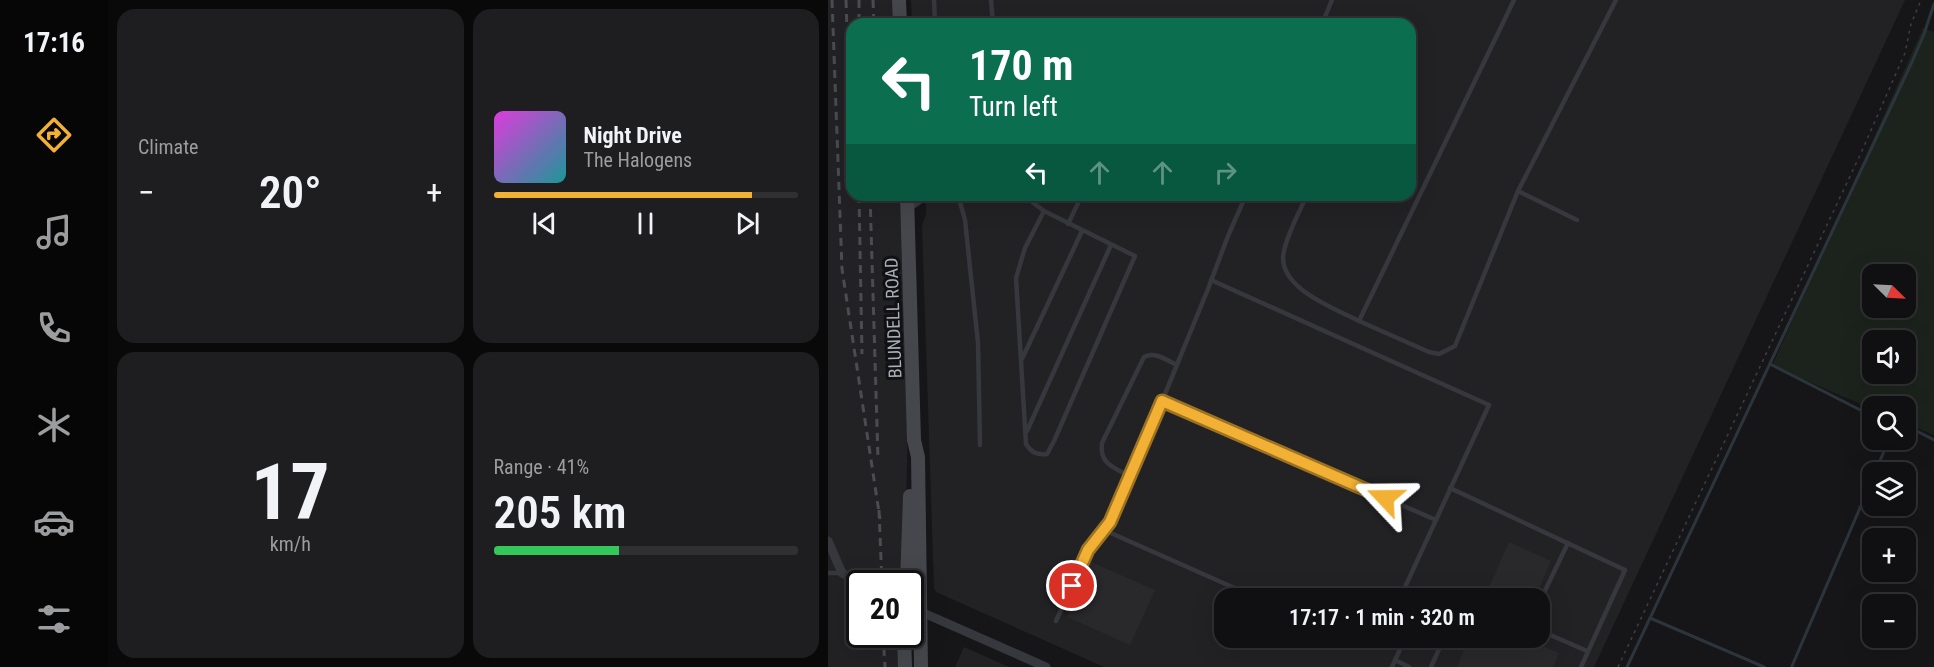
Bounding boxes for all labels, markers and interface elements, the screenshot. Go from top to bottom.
text: 17:16 [23,27,85,59]
text: 170 m [969,41,1074,90]
icon: left [870,42,948,120]
text: Turn left [969,91,1058,123]
icon: directions [33,114,75,156]
text: Night Drive [584,123,682,148]
text: Climate [138,135,198,159]
text: The Halogens [584,148,692,172]
icon: left [1020,156,1053,189]
icon: ahead [1083,156,1116,189]
icon: ahead [1146,156,1179,189]
icon: right [1209,156,1242,189]
text: 20° [259,166,322,219]
text: − [138,173,155,212]
text: + [426,173,442,212]
icon: previous [528,207,561,240]
icon: pause [629,207,662,240]
icon: next [731,207,764,240]
icon: music [33,211,75,253]
street label: BLUNDELL ROAD [880,257,906,379]
north arrow [1862,264,1916,318]
map controls [1862,264,1916,648]
icon: phone [33,307,75,349]
button: sound [1862,330,1916,384]
button: search [1862,396,1916,450]
icon: climate [33,404,75,446]
text: 17 [251,447,330,538]
text: Range · 41% [494,455,589,479]
button: layers [1862,462,1916,516]
position arrow [1353,466,1417,530]
text: 205 km [494,486,627,539]
icon: car [33,501,75,543]
button: + [1862,528,1916,582]
text: km/h [270,532,311,556]
pin [1046,560,1097,611]
icon: arrive [1055,569,1088,602]
speed limit sign: 20 [846,570,924,648]
button: − [1862,594,1916,648]
icon: filters [33,598,75,640]
text: 17:17 · 1 min · 320 m [1289,605,1475,630]

